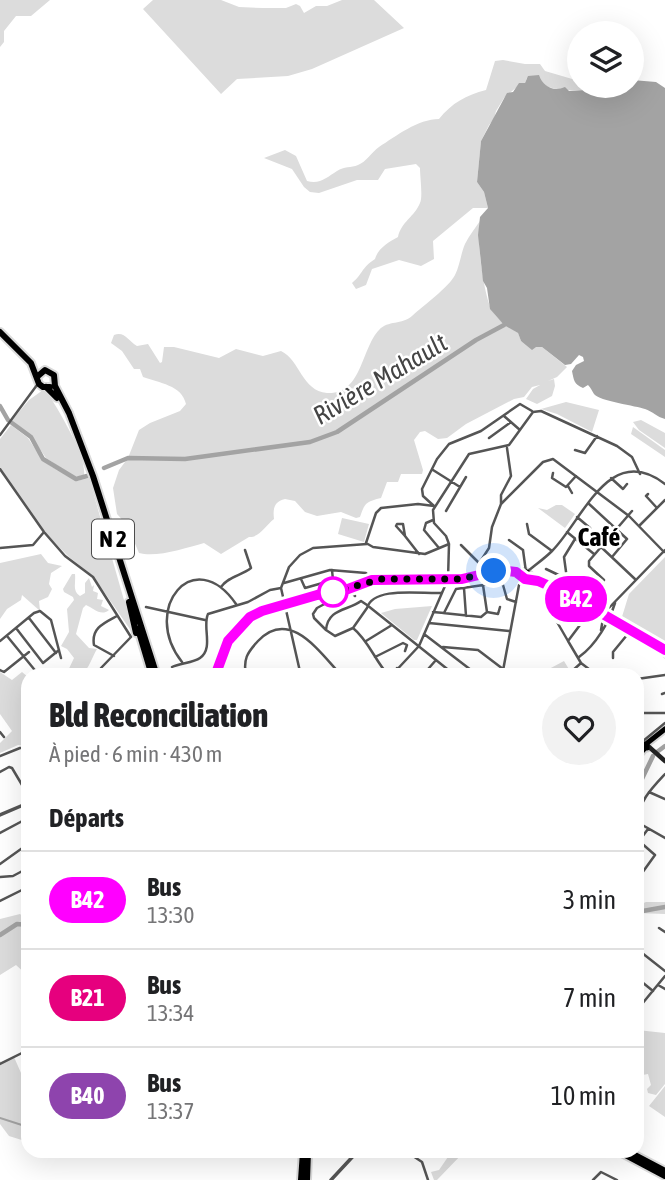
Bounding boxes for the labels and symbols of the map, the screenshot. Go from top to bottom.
water label: Rivière Mahault [308,327,453,431]
road number: N 2 [92,520,134,558]
district label: Café [578,522,621,552]
your location [476,553,511,588]
line badge: B42 [536,576,616,622]
unlabelled marker [318,577,348,607]

